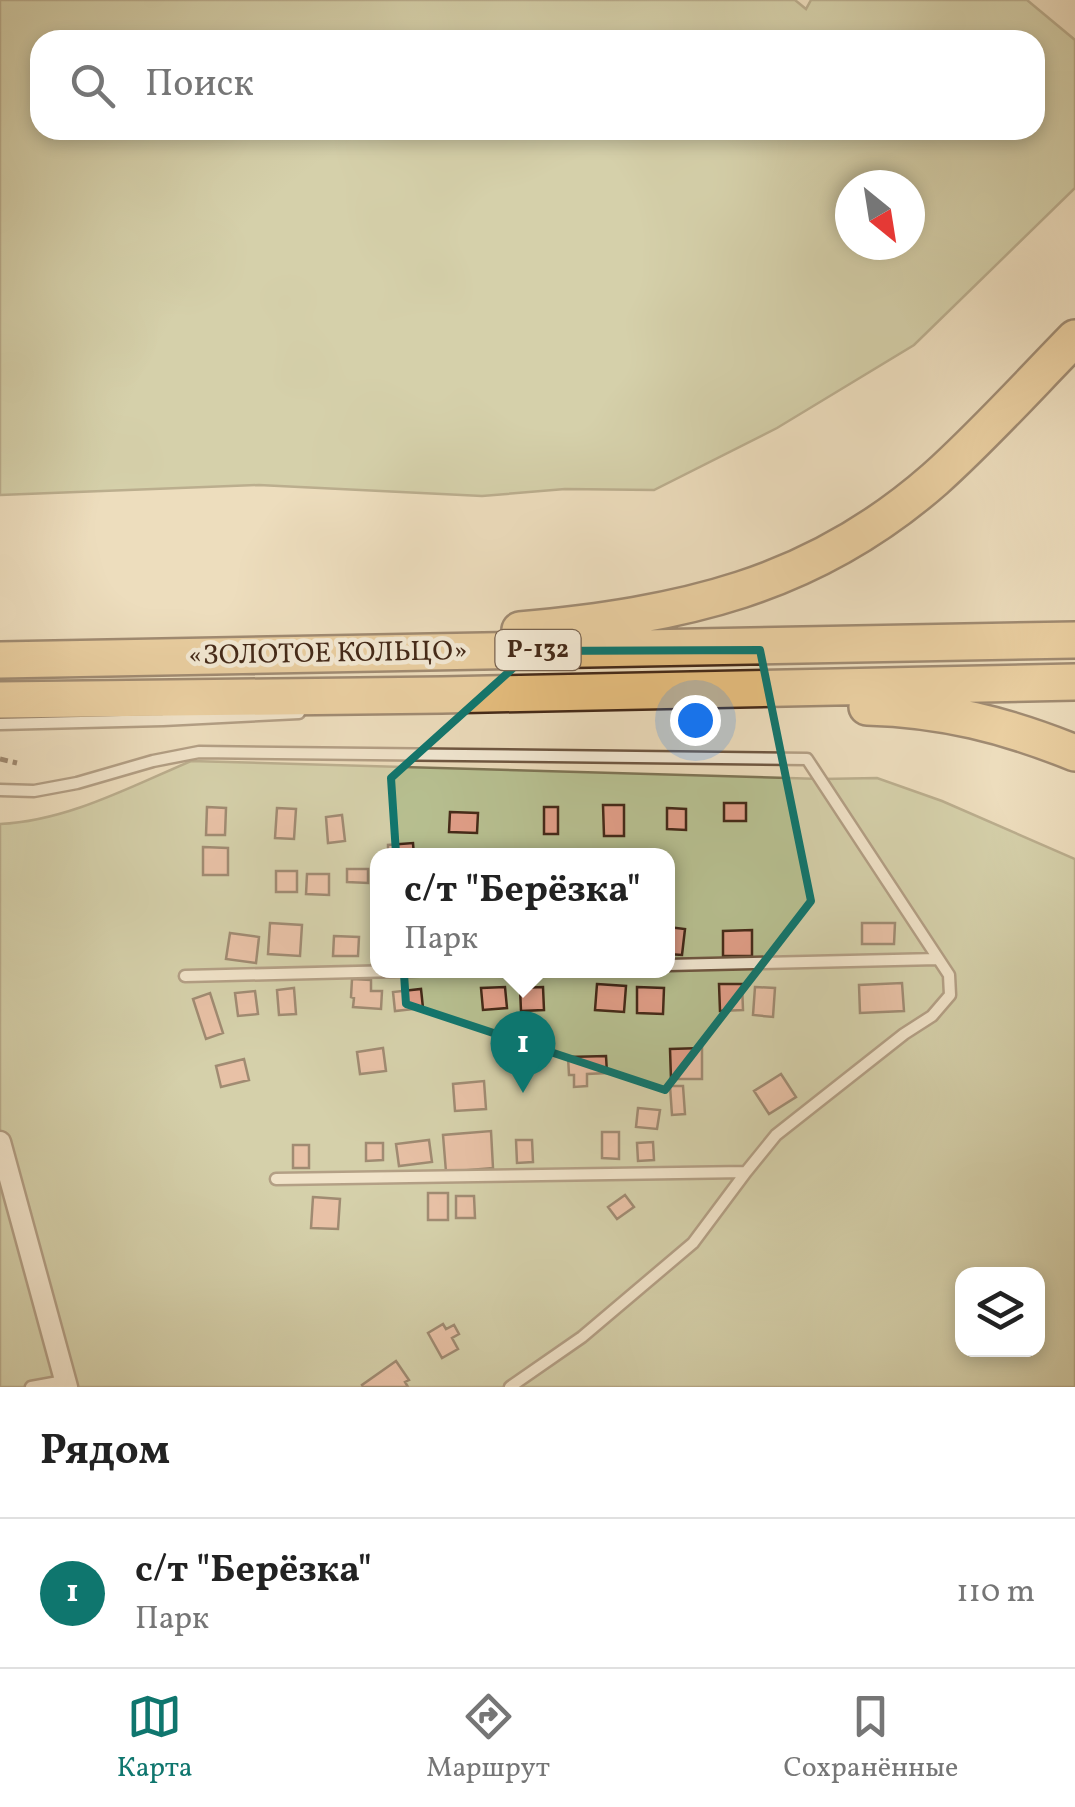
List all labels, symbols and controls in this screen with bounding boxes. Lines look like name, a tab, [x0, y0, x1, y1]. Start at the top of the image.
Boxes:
search box	[30, 30, 1045, 140]
icon: search	[65, 58, 120, 113]
text: Поиск	[145, 59, 254, 112]
north arrow	[835, 170, 925, 260]
road number: Р-132	[496, 630, 580, 670]
street label: «ЗОЛОТОЕ КОЛЬЦО»	[188, 632, 468, 676]
your location	[670, 695, 721, 746]
popup	[370, 848, 675, 978]
text: c/т "Берёзка"	[404, 865, 641, 918]
text: Парк	[404, 918, 478, 962]
pin: 1	[490, 1010, 556, 1093]
map controls	[955, 1267, 1045, 1357]
button: layers	[955, 1267, 1045, 1357]
text: Рядом	[40, 1423, 170, 1482]
text: c/т "Берёзка"	[135, 1545, 372, 1598]
text: 1	[66, 1571, 79, 1615]
text: 110 m	[956, 1571, 1035, 1615]
text: Парк	[135, 1598, 209, 1642]
tab: Карта	[117, 1689, 193, 1788]
tab: Маршрут	[426, 1689, 550, 1788]
tab: Сохранённые	[784, 1689, 958, 1788]

